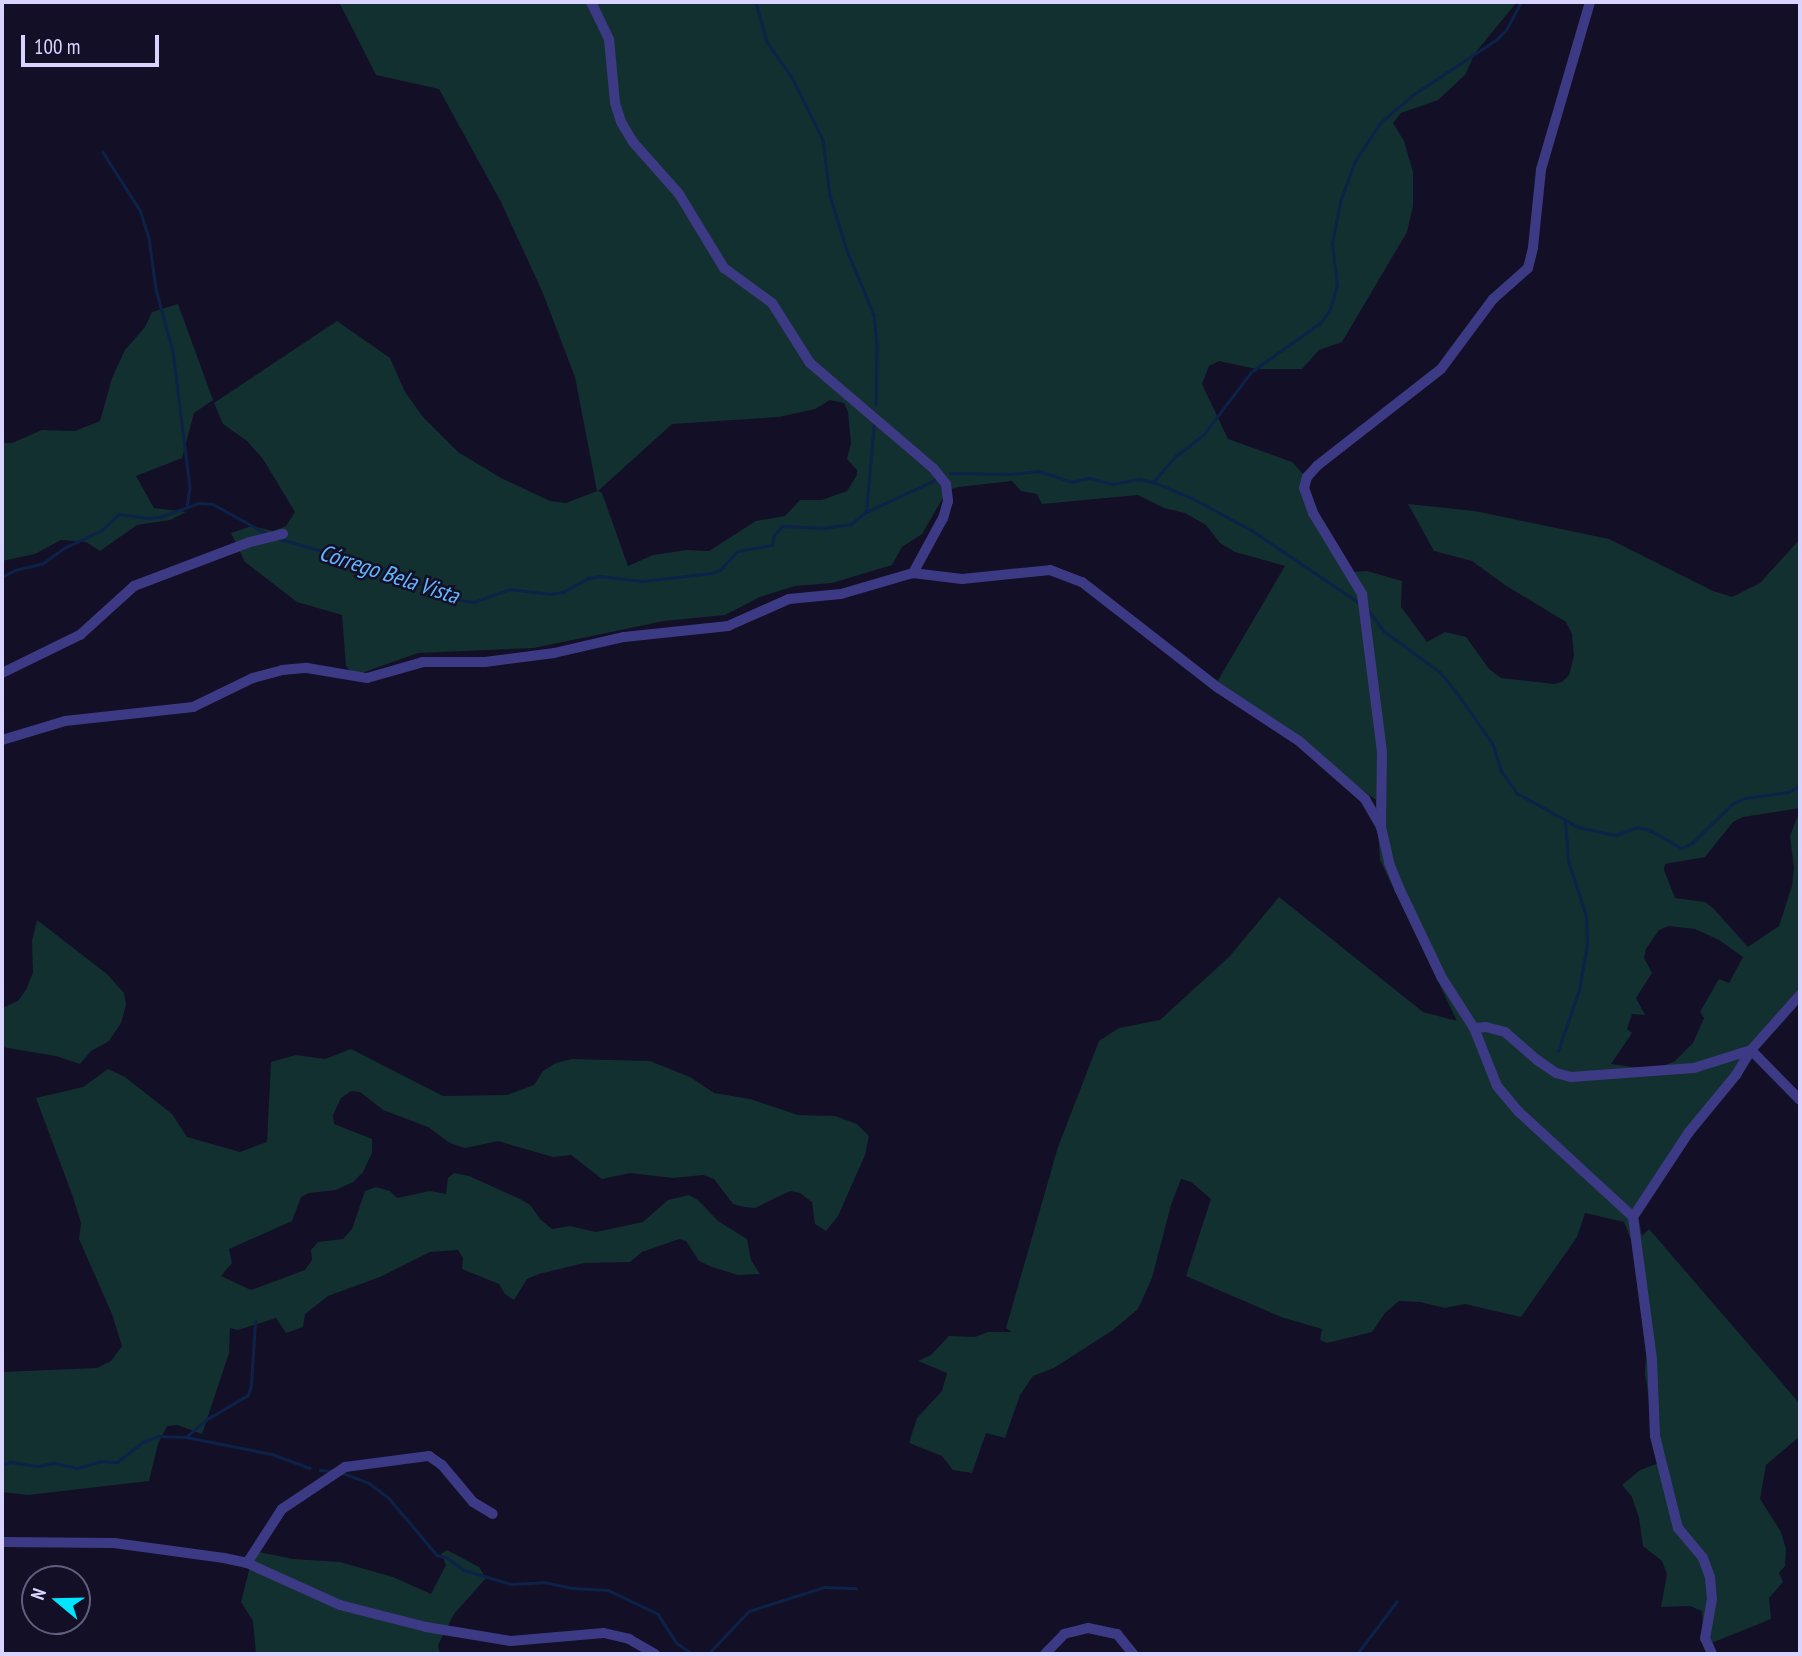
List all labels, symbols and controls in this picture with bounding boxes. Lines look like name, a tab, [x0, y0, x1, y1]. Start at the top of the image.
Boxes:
scale bar	[24, 21, 163, 65]
text: 100 m	[34, 33, 80, 60]
water label: Córrego Bela Vista	[316, 538, 462, 610]
north arrow	[21, 1565, 91, 1635]
text: N	[25, 1585, 51, 1603]

